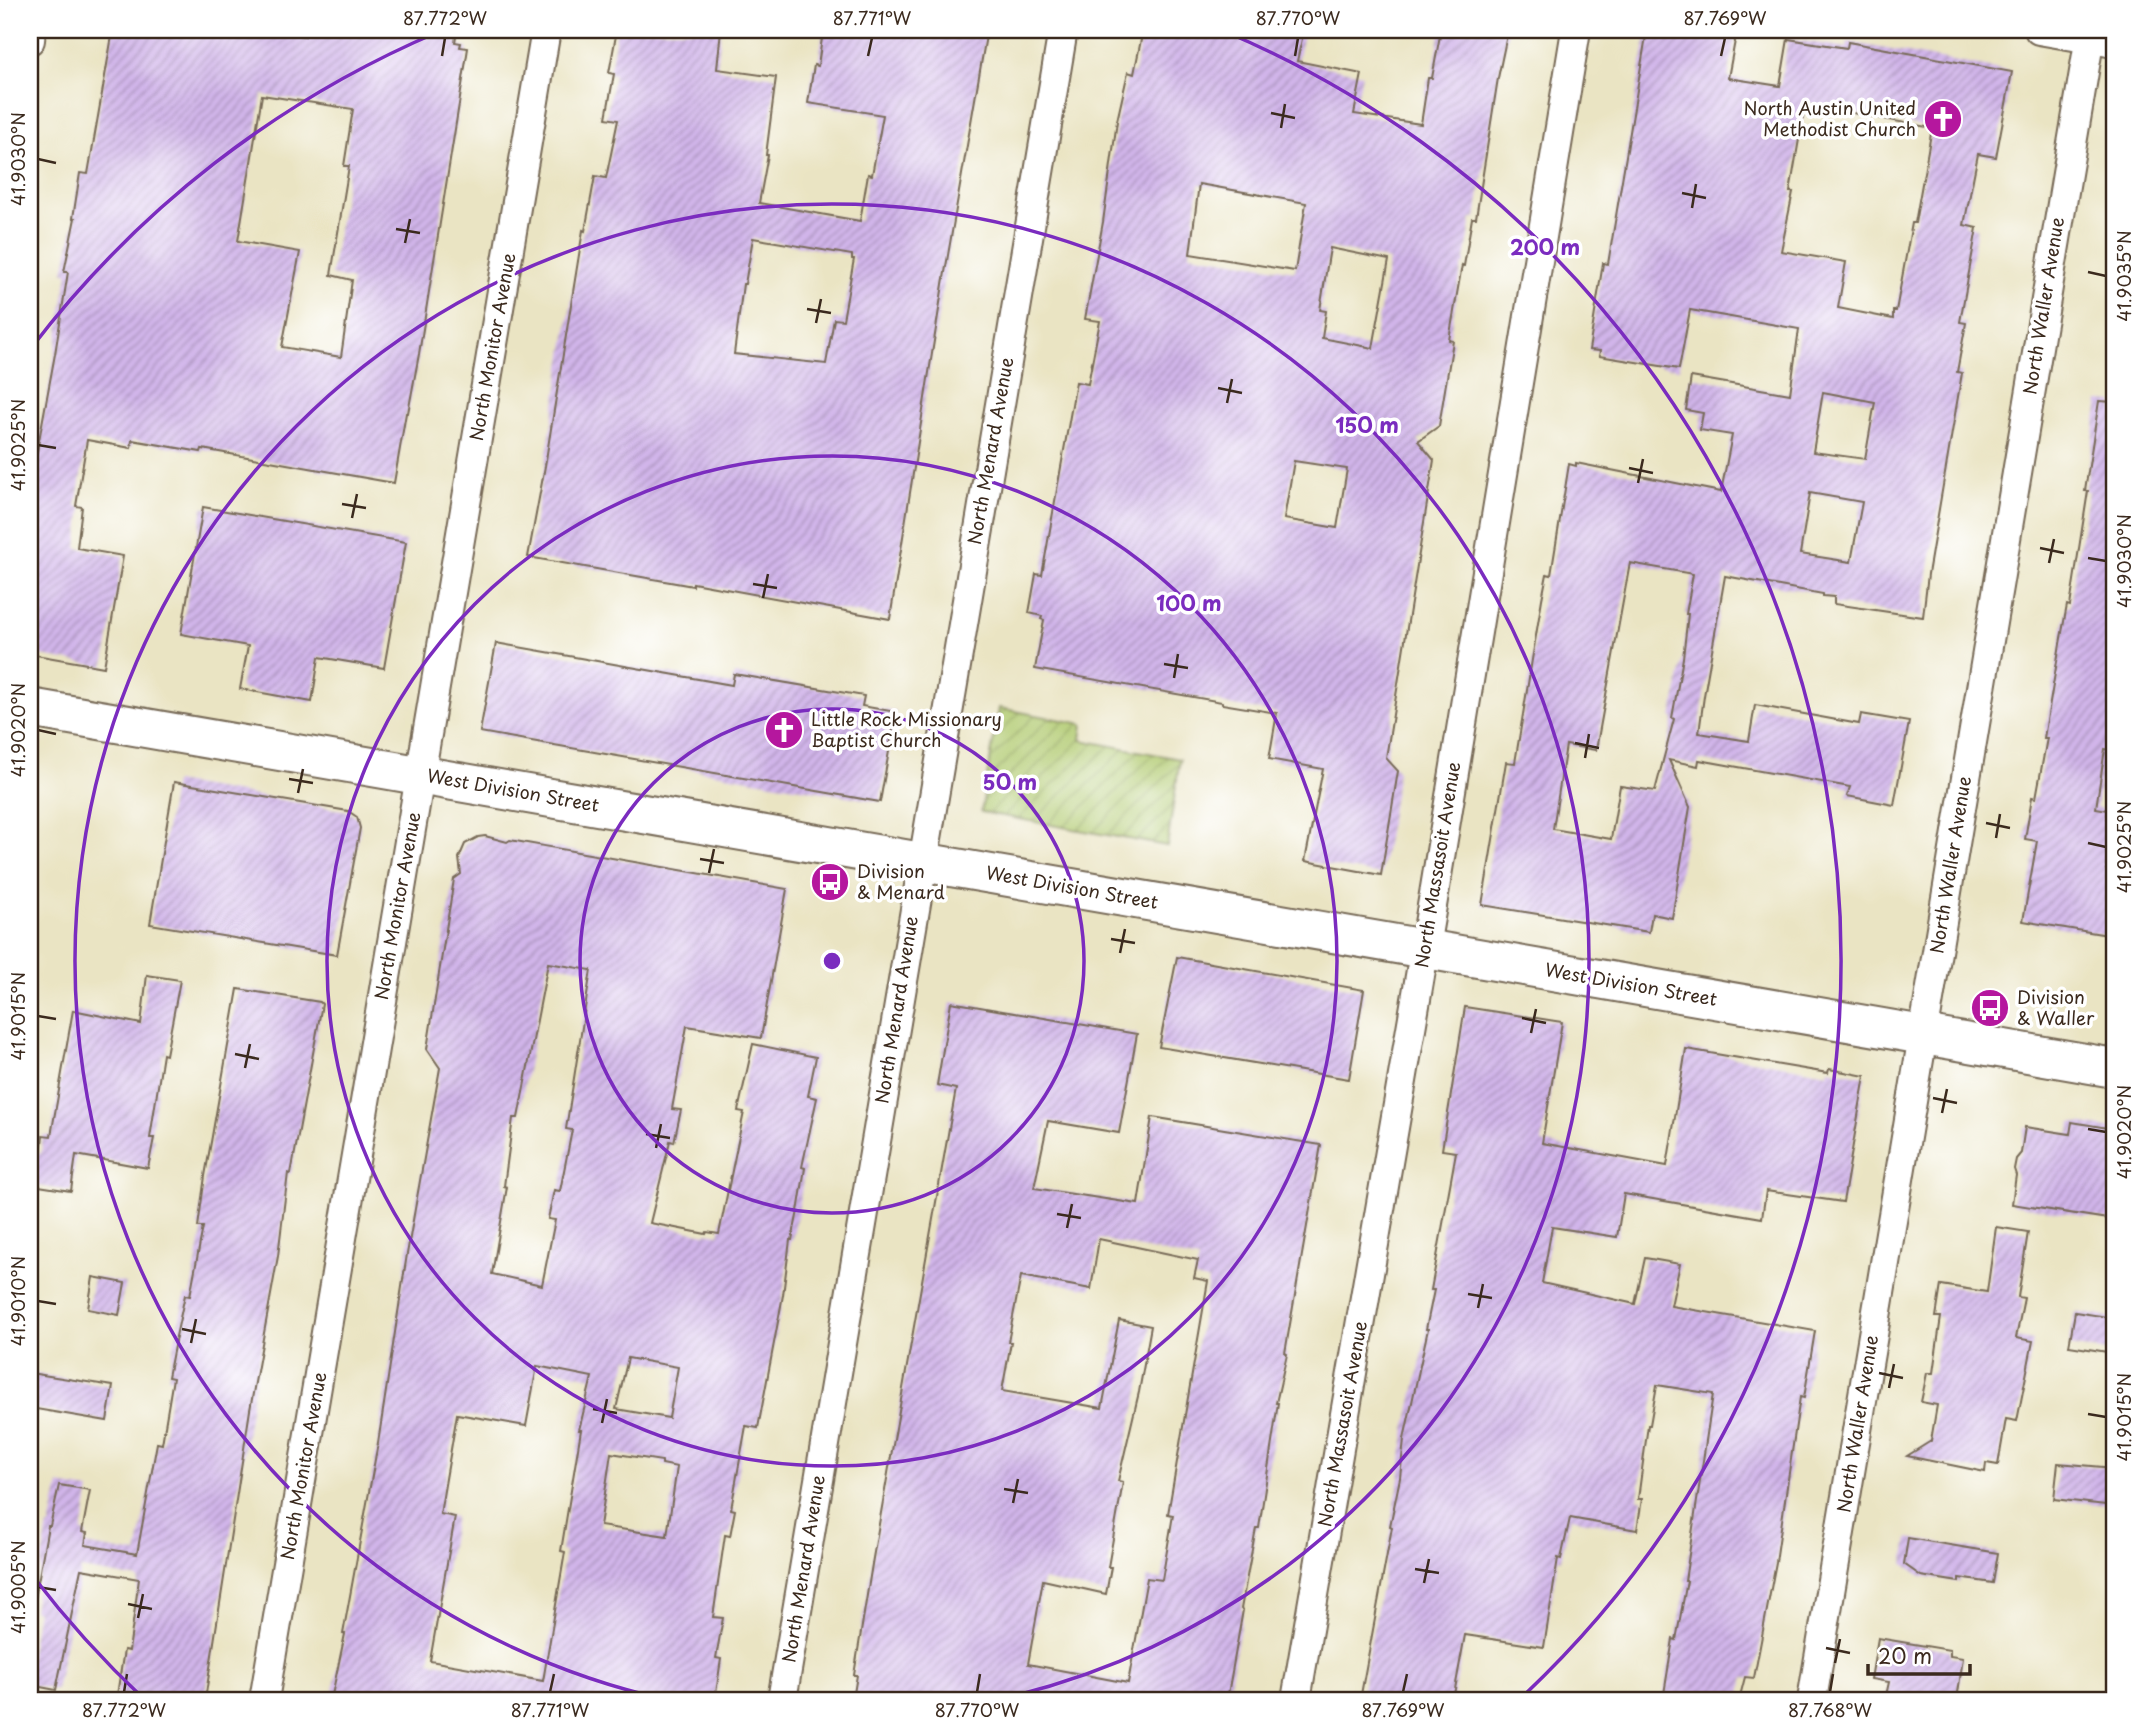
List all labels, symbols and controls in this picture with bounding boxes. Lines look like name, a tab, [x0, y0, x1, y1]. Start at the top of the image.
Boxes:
text: 87.772°W	[403, 4, 487, 31]
text: 87.771°W	[833, 4, 912, 31]
text: 87.770°W	[1256, 4, 1341, 31]
text: 87.769°W	[1683, 4, 1767, 31]
place label: North Austin United Methodist Church	[1744, 94, 1916, 142]
church icon: North Austin United Methodist Church	[1922, 98, 1964, 140]
text: 41.9030°N	[4, 112, 31, 206]
street label: North Waller Avenue	[2015, 215, 2070, 396]
text: 200 m	[1510, 230, 1580, 262]
text: 41.9035°N	[2110, 230, 2137, 322]
street label: North Monitor Avenue	[462, 251, 521, 443]
street label: North Menard Avenue	[960, 355, 1019, 546]
text: 41.9025°N	[4, 399, 31, 491]
text: 150 m	[1335, 408, 1399, 440]
text: 41.9030°N	[2110, 514, 2137, 608]
text: 100 m	[1156, 586, 1222, 618]
text: 41.9020°N	[4, 683, 31, 777]
place label: Little Rock Missionary Baptist Church	[811, 705, 1002, 753]
church icon: Little Rock Missionary Baptist Church	[763, 709, 805, 751]
street label: North Massasoit Avenue	[1407, 760, 1466, 970]
street label: West Division Street	[425, 761, 601, 818]
text: 50 m	[983, 765, 1037, 797]
street label: North Waller Avenue	[1922, 774, 1977, 955]
text: 41.9025°N	[2110, 801, 2137, 893]
street label: North Monitor Avenue	[367, 810, 426, 1002]
place label: Division & Menard	[857, 857, 945, 905]
street label: West Division Street	[984, 858, 1160, 915]
bus stop icon: Division & Menard	[809, 861, 851, 903]
street label: North Menard Avenue	[867, 914, 924, 1106]
centre of rings	[820, 949, 844, 973]
street label: West Division Street	[1543, 955, 1719, 1012]
text: 41.9015°N	[4, 972, 31, 1060]
place label: Division & Waller	[2017, 983, 2095, 1031]
bus stop icon: Division & Waller	[1969, 987, 2011, 1029]
text: 41.9020°N	[2110, 1085, 2137, 1179]
text: 41.9010°N	[4, 1256, 31, 1346]
street label: North Massasoit Avenue	[1310, 1319, 1373, 1529]
street label: North Waller Avenue	[1829, 1333, 1884, 1514]
street label: North Monitor Avenue	[273, 1370, 332, 1562]
text: 41.9015°N	[2110, 1373, 2137, 1461]
street label: North Menard Avenue	[774, 1473, 831, 1665]
text: 41.9005°N	[4, 1540, 31, 1634]
scale bar	[1868, 1632, 1969, 1676]
text: 20 m	[1878, 1639, 1932, 1671]
text: 87.772°W	[82, 1696, 166, 1723]
text: 87.771°W	[511, 1696, 590, 1723]
text: 87.770°W	[935, 1696, 1020, 1723]
text: 87.769°W	[1361, 1696, 1445, 1723]
text: 87.768°W	[1788, 1696, 1872, 1723]

